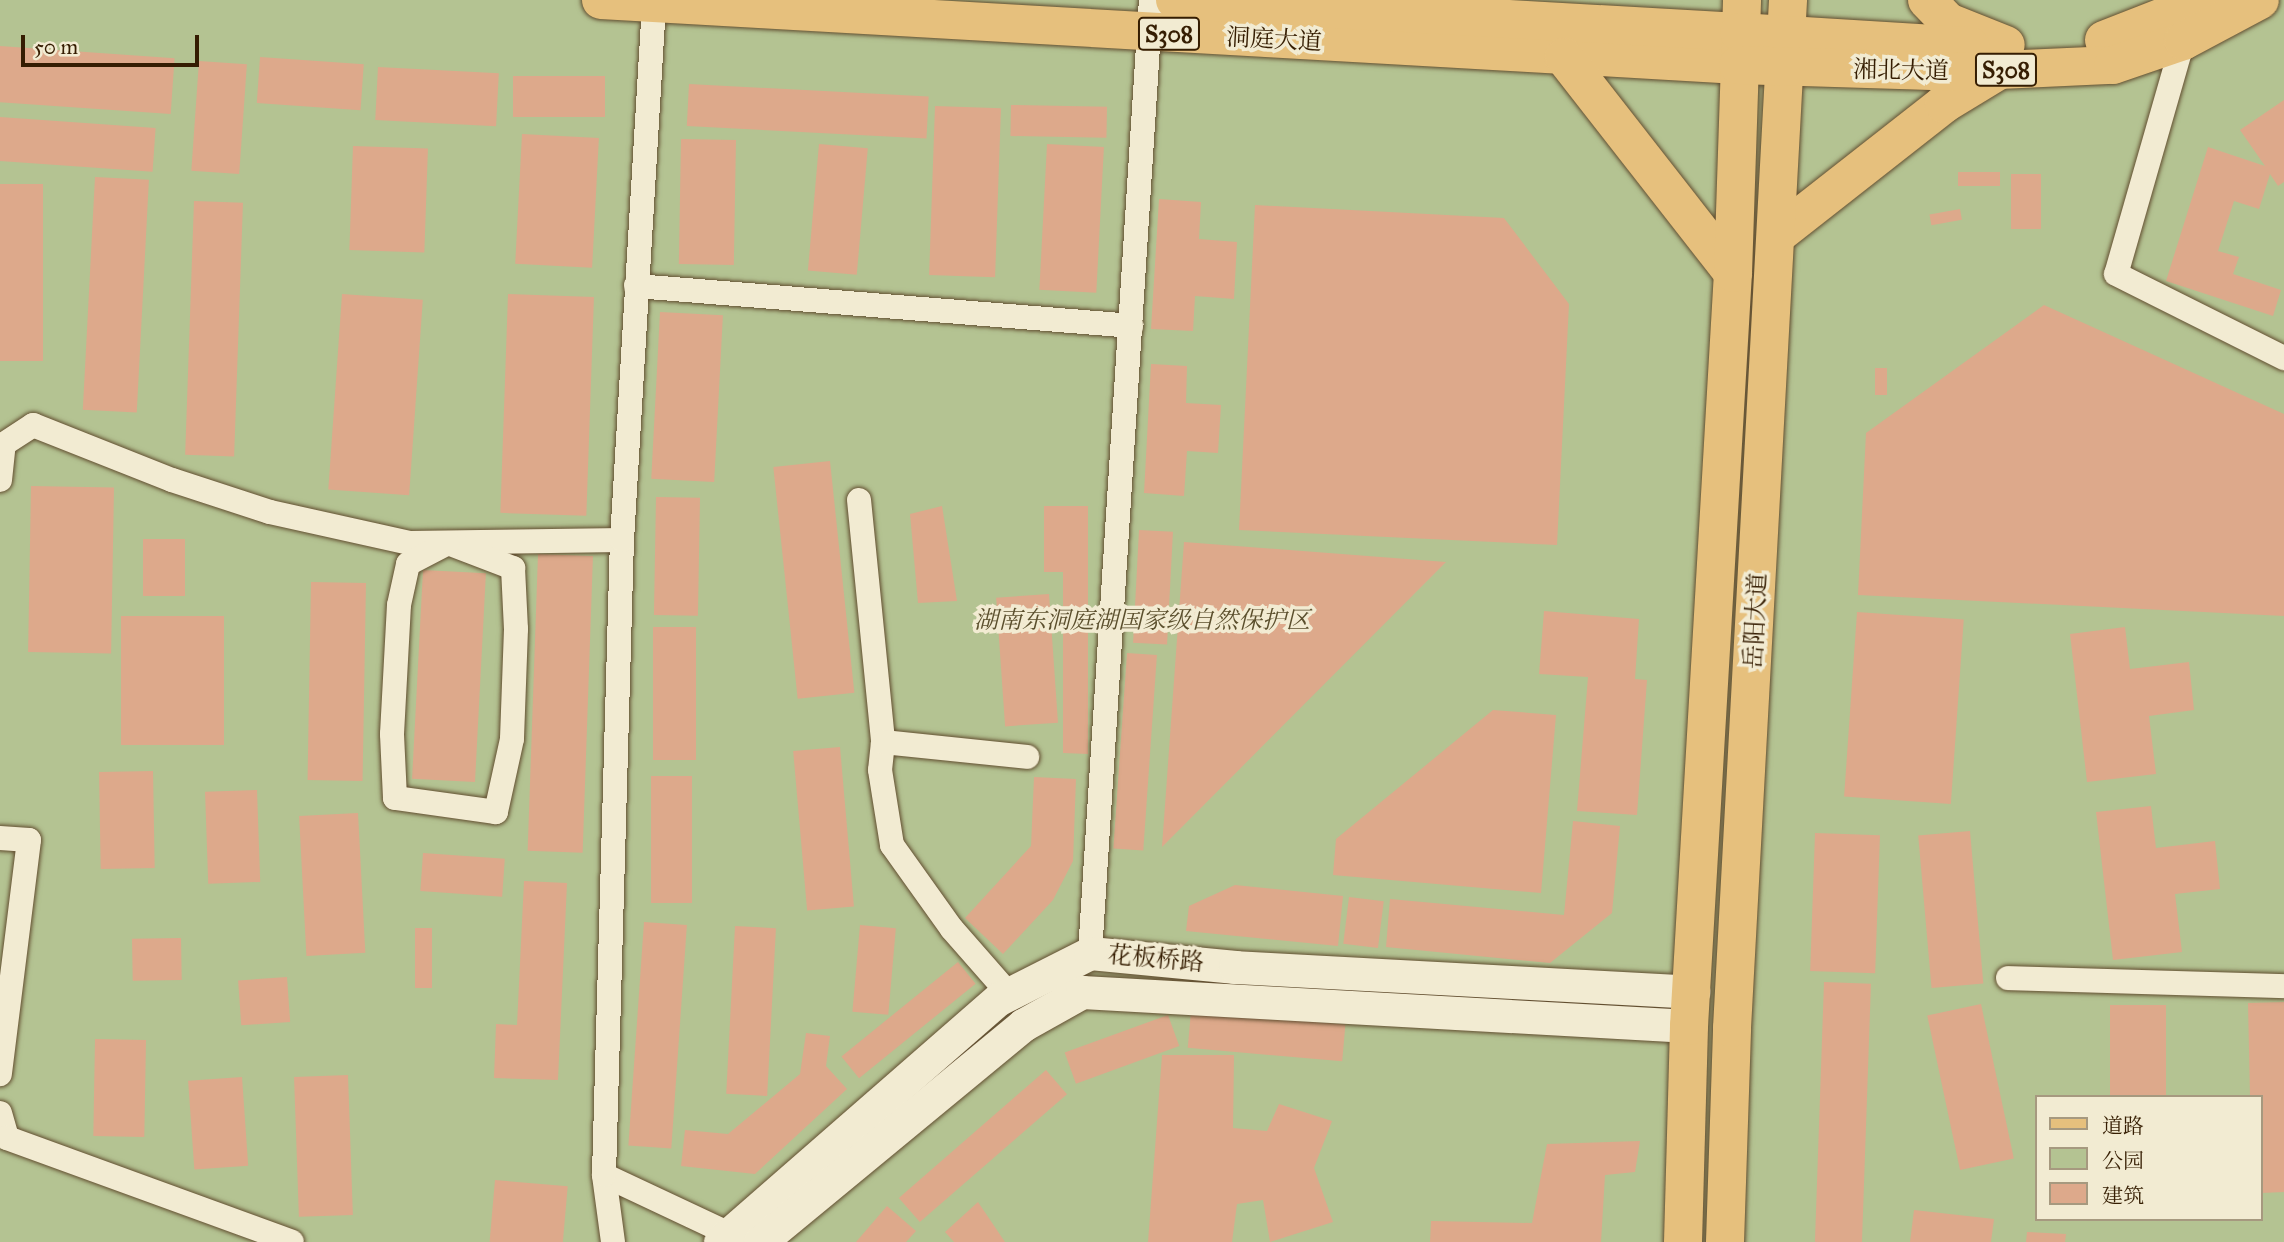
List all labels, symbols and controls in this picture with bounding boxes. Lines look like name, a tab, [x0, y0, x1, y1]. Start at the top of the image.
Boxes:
road number: S308	[1138, 14, 1200, 54]
scale bar	[24, 21, 203, 65]
street label: 洞庭大道	[1225, 23, 1323, 57]
text: 50 m	[34, 34, 78, 60]
road number: S308	[1974, 50, 2038, 90]
street label: 湘北大道	[1853, 56, 1949, 86]
street label: 岳阳大道	[1739, 572, 1773, 670]
park label: 湖南东洞庭湖国家级自然保护区	[974, 607, 1310, 635]
street label: 花板桥路	[1107, 940, 1205, 978]
legend	[2036, 1095, 2263, 1221]
text: 道路	[2102, 1113, 2144, 1139]
text: 公园	[2102, 1148, 2144, 1174]
text: 建筑	[2102, 1183, 2144, 1209]

